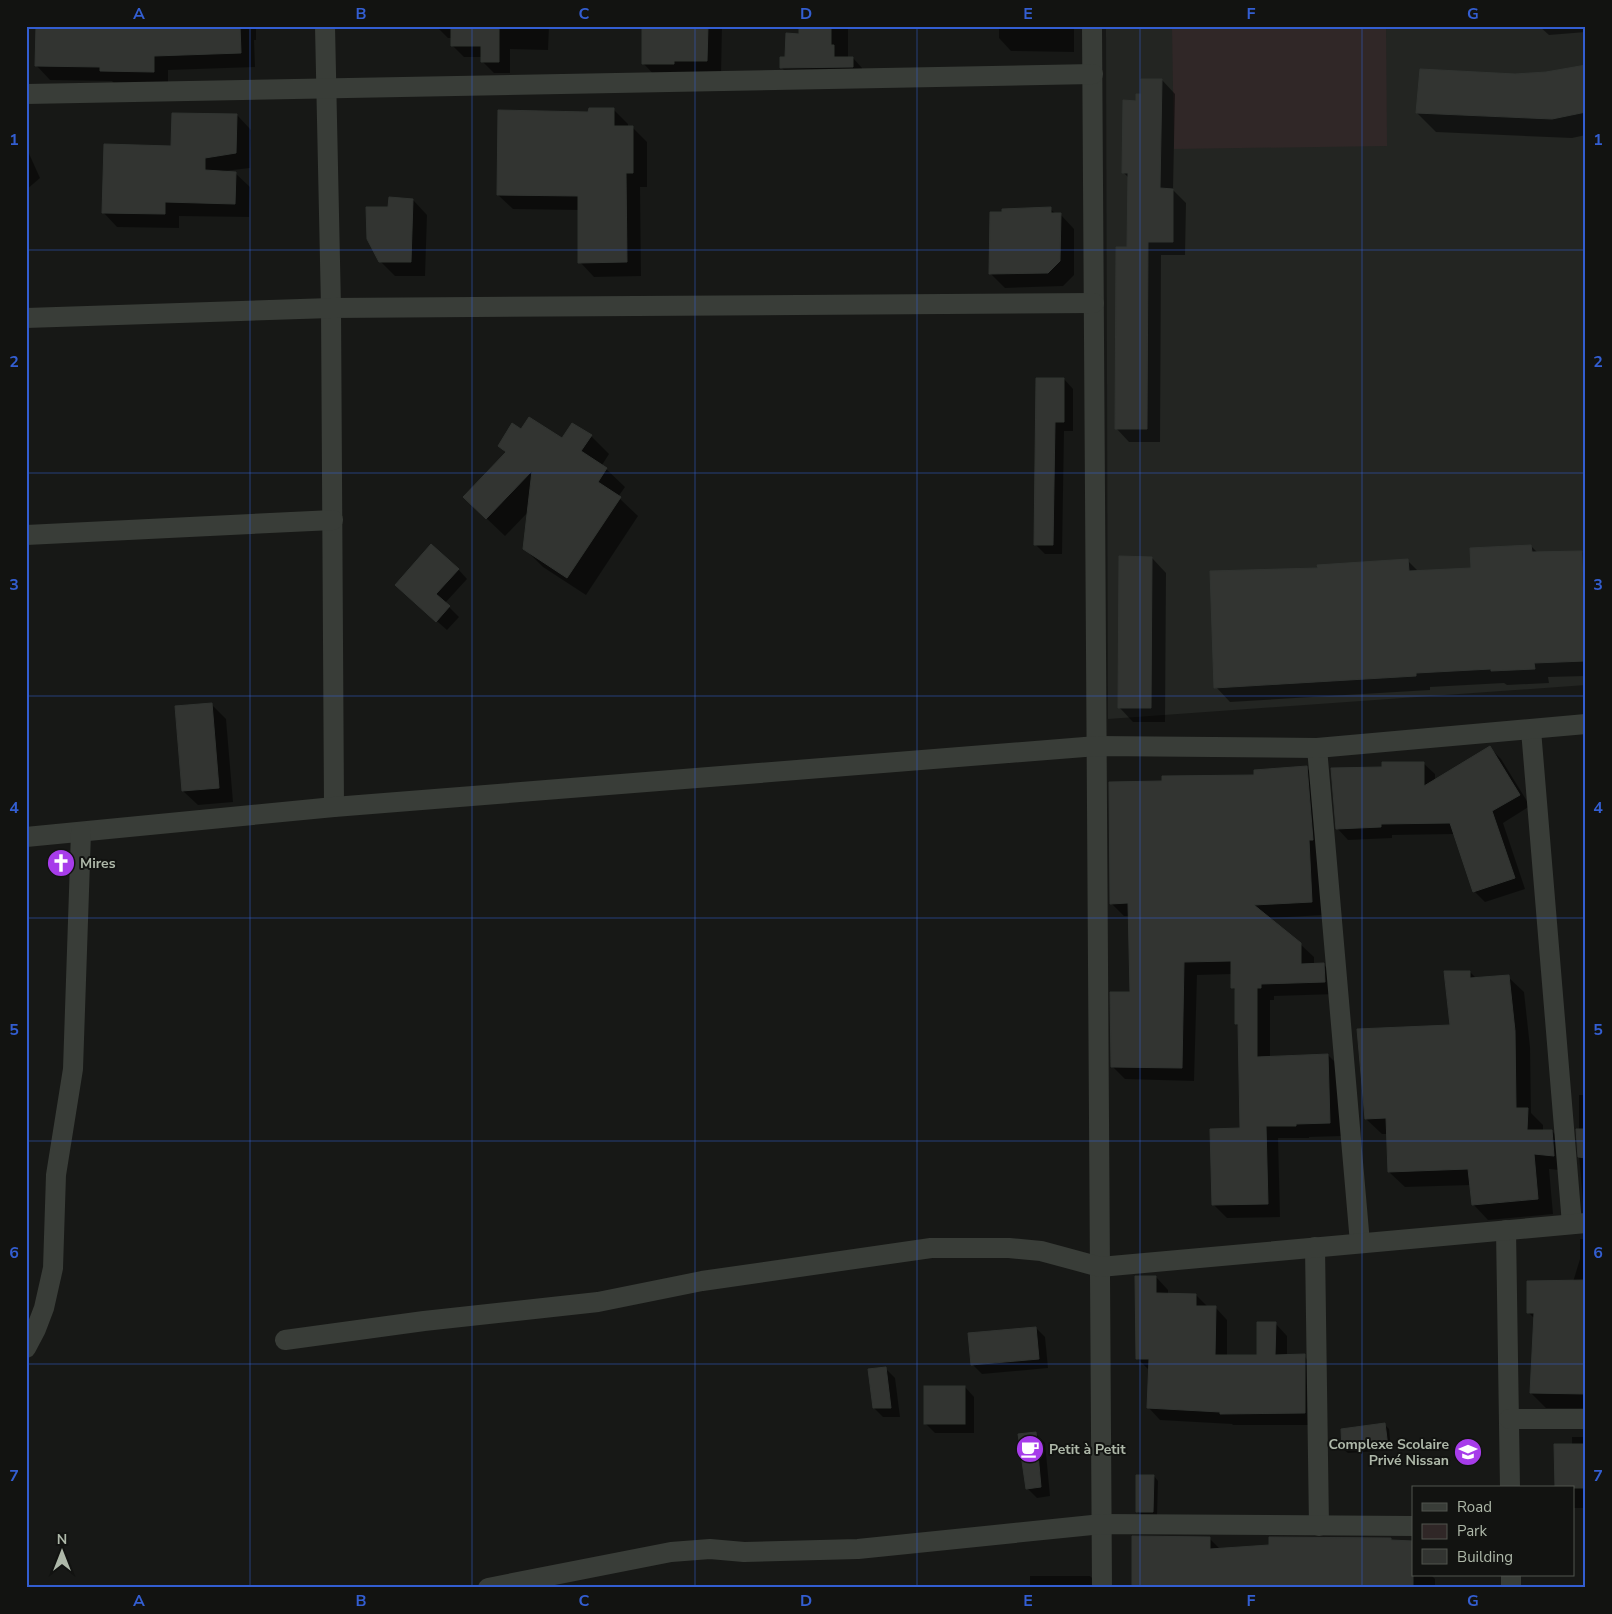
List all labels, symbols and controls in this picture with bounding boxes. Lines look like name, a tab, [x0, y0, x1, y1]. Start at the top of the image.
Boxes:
text: A	[133, 3, 145, 25]
text: B	[355, 3, 367, 25]
text: C	[579, 3, 590, 25]
text: D	[800, 3, 812, 25]
text: E	[1023, 3, 1033, 25]
text: F	[1247, 3, 1256, 25]
text: G	[1467, 3, 1479, 25]
text: 1	[9, 129, 19, 151]
text: 1	[1593, 129, 1603, 151]
text: 2	[9, 351, 19, 373]
text: 2	[1593, 351, 1603, 373]
text: 3	[9, 574, 19, 596]
text: 3	[1593, 574, 1603, 596]
text: 4	[9, 797, 19, 819]
text: 4	[1593, 797, 1603, 819]
church icon: Mires	[46, 848, 76, 878]
place label: Mires	[80, 854, 116, 873]
text: 5	[9, 1019, 19, 1041]
text: 5	[1593, 1019, 1603, 1041]
text: 6	[9, 1242, 19, 1264]
text: 6	[1593, 1242, 1603, 1264]
cafe icon: Petit à Petit	[1015, 1434, 1045, 1464]
place label: Complexe Scolaire Privé Nissan	[1328, 1435, 1449, 1470]
school or university icon: Complexe Scolaire Privé Nissan	[1453, 1437, 1483, 1467]
place label: Petit à Petit	[1049, 1440, 1126, 1459]
text: 7	[9, 1465, 19, 1487]
text: 7	[1593, 1465, 1603, 1487]
legend	[1412, 1486, 1574, 1576]
text: Road	[1457, 1497, 1492, 1517]
text: Park	[1457, 1521, 1487, 1541]
north arrow	[38, 1526, 88, 1576]
text: N	[57, 1530, 67, 1549]
text: Building	[1457, 1547, 1513, 1567]
text: A	[133, 1590, 145, 1612]
text: B	[355, 1590, 367, 1612]
text: C	[579, 1590, 590, 1612]
text: D	[800, 1590, 812, 1612]
text: E	[1023, 1590, 1033, 1612]
text: F	[1247, 1590, 1256, 1612]
text: G	[1467, 1590, 1479, 1612]

